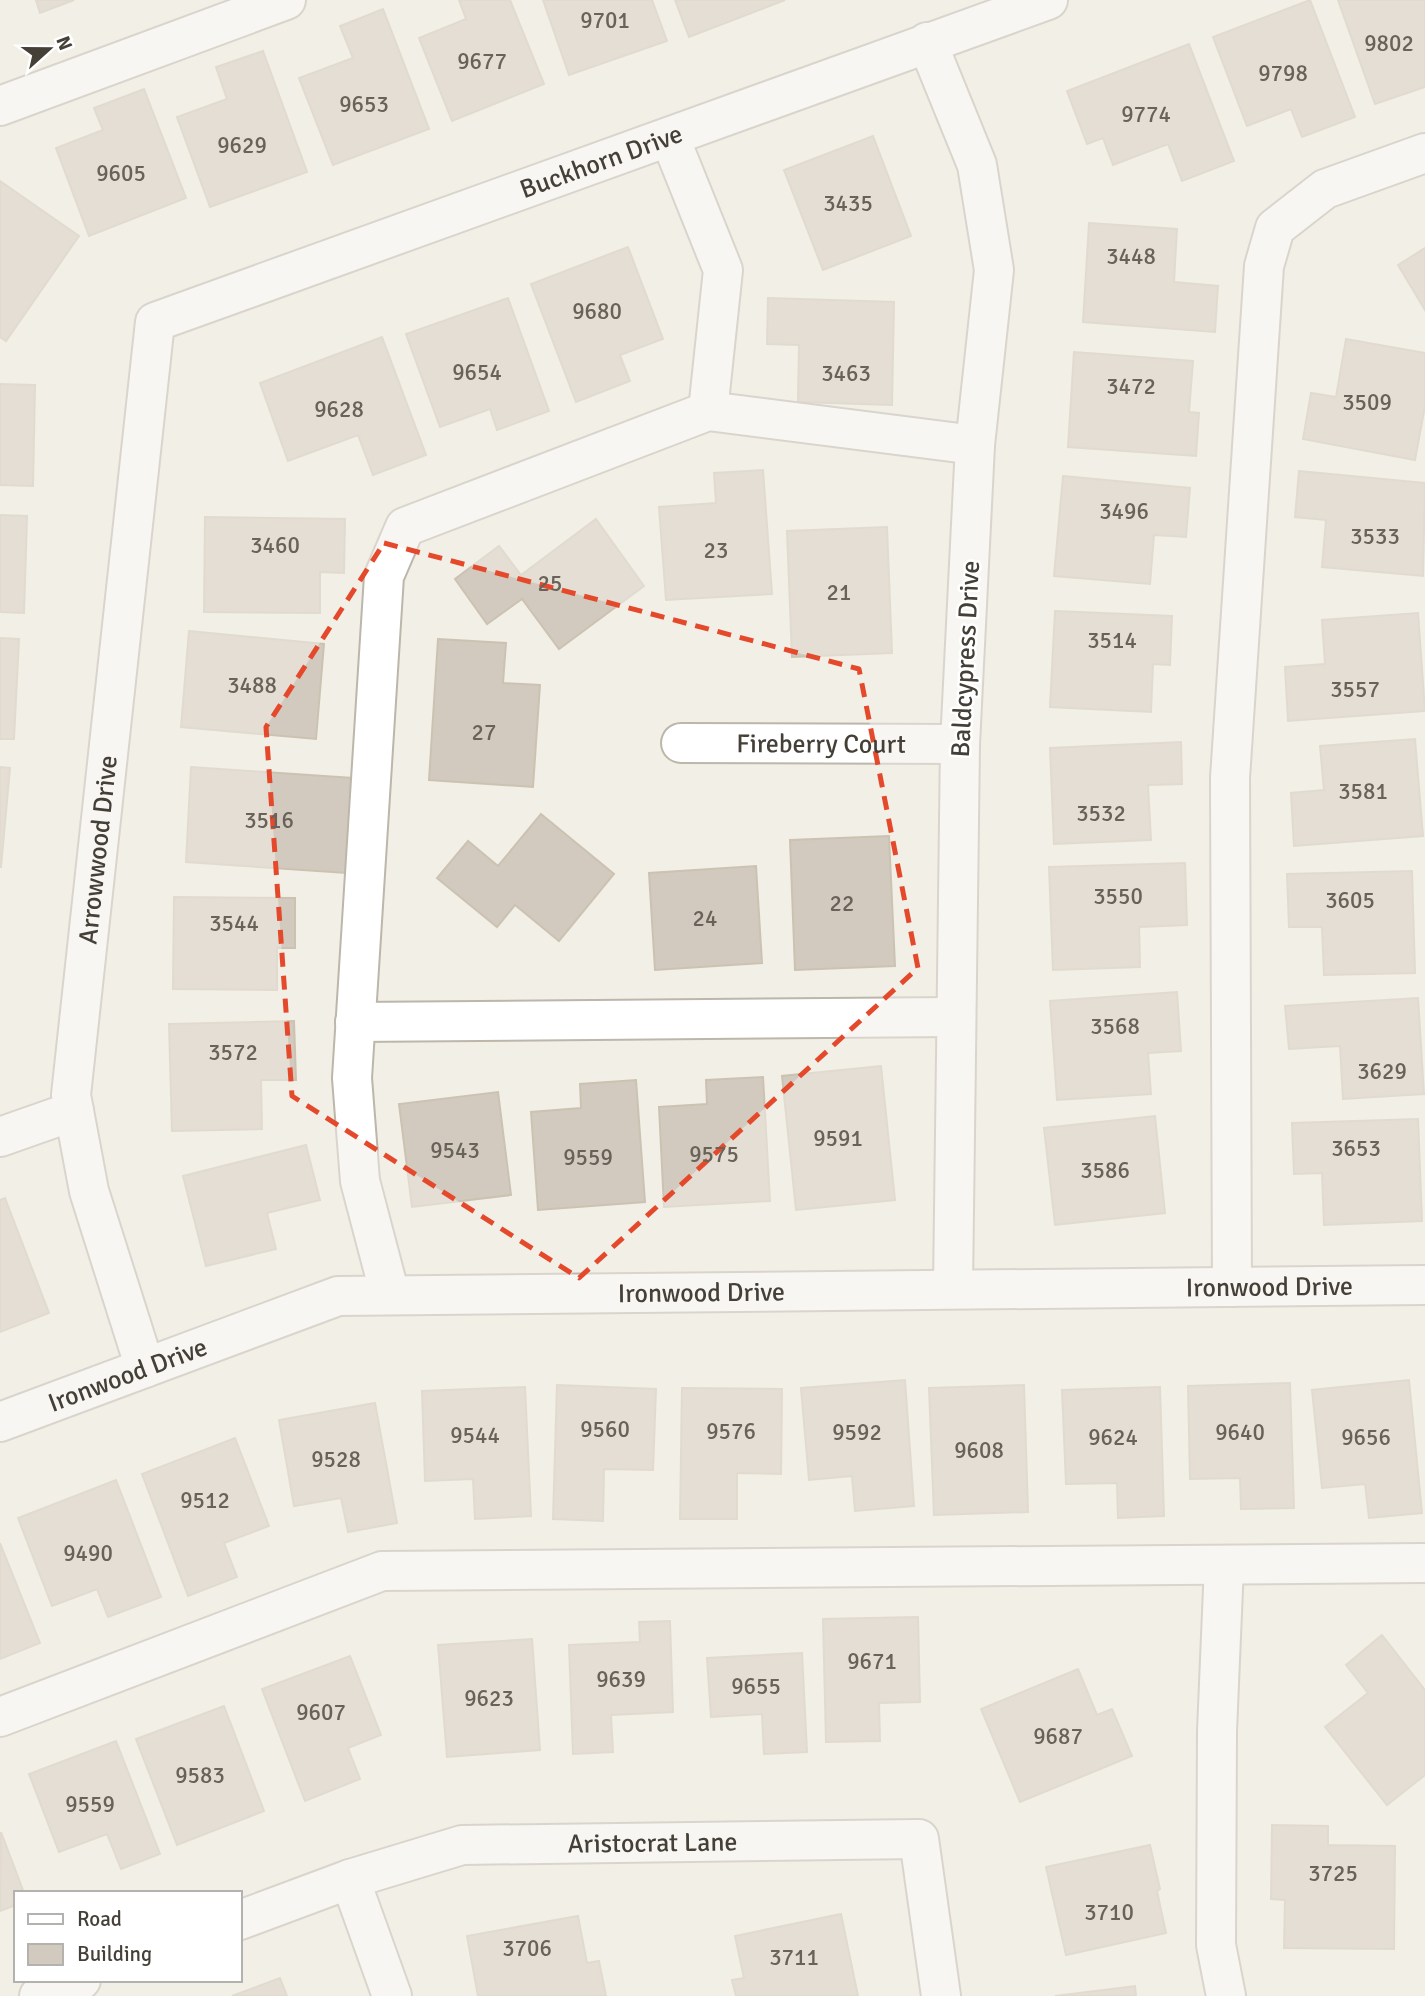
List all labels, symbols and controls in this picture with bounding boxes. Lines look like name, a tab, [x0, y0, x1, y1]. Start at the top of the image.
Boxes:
house number: 9701	[580, 6, 630, 35]
north arrow	[14, 14, 84, 84]
house number: 9802	[1364, 29, 1414, 58]
text: N	[50, 33, 78, 54]
house number: 9677	[457, 47, 507, 76]
house number: 9798	[1258, 59, 1308, 88]
house number: 9653	[339, 90, 389, 119]
house number: 9774	[1121, 100, 1171, 129]
street label: Buckhorn Drive	[516, 118, 687, 206]
house number: 9629	[217, 131, 267, 160]
house number: 9605	[96, 159, 146, 188]
house number: 3435	[823, 189, 873, 218]
house number: 3448	[1106, 242, 1156, 271]
house number: 9680	[572, 297, 622, 326]
house number: 9654	[452, 358, 502, 387]
house number: 3463	[821, 359, 871, 388]
house number: 3472	[1106, 372, 1156, 401]
house number: 3509	[1342, 388, 1392, 417]
house number: 9628	[314, 395, 364, 424]
house number: 3496	[1099, 497, 1149, 526]
house number: 3533	[1350, 522, 1400, 551]
house number: 3460	[250, 531, 300, 560]
house number: 23	[704, 536, 728, 565]
street label: Baldcypress Drive	[945, 560, 987, 758]
house number: 25	[538, 569, 562, 598]
house number: 21	[827, 578, 851, 607]
house number: 3514	[1087, 626, 1137, 655]
house number: 3488	[227, 671, 277, 700]
house number: 3557	[1330, 675, 1380, 704]
house number: 27	[472, 718, 496, 747]
street label: Fireberry Court	[736, 728, 906, 761]
street label: Arrowwood Drive	[72, 754, 125, 946]
house number: 3581	[1338, 777, 1388, 806]
house number: 3532	[1076, 799, 1126, 828]
house number: 3516	[244, 806, 294, 835]
house number: 3550	[1093, 882, 1143, 911]
house number: 3605	[1325, 886, 1375, 915]
house number: 22	[830, 889, 854, 918]
house number: 24	[693, 904, 717, 933]
house number: 3544	[209, 909, 259, 938]
house number: 3568	[1090, 1012, 1140, 1041]
house number: 3572	[208, 1038, 258, 1067]
house number: 3629	[1357, 1057, 1407, 1086]
house number: 9591	[813, 1124, 863, 1153]
house number: 3653	[1331, 1134, 1381, 1163]
house number: 9543	[430, 1136, 480, 1165]
house number: 9575	[689, 1140, 739, 1169]
house number: 9559	[563, 1143, 613, 1172]
house number: 3586	[1080, 1156, 1130, 1185]
street label: Ironwood Drive	[1185, 1271, 1353, 1304]
street label: Ironwood Drive	[617, 1276, 785, 1310]
street label: Ironwood Drive	[44, 1331, 212, 1420]
house number: 9560	[580, 1415, 630, 1444]
house number: 9576	[706, 1417, 756, 1446]
house number: 9592	[832, 1418, 882, 1447]
house number: 9640	[1215, 1418, 1265, 1447]
house number: 9544	[450, 1421, 500, 1450]
house number: 9624	[1088, 1423, 1138, 1452]
house number: 9656	[1341, 1423, 1391, 1452]
house number: 9608	[954, 1436, 1004, 1465]
house number: 9528	[311, 1445, 361, 1474]
house number: 9512	[180, 1486, 230, 1515]
house number: 9490	[63, 1539, 113, 1568]
house number: 9671	[847, 1647, 897, 1676]
house number: 9639	[596, 1665, 646, 1694]
house number: 9655	[731, 1672, 781, 1701]
house number: 9623	[464, 1684, 514, 1713]
house number: 9607	[296, 1698, 346, 1727]
house number: 9687	[1033, 1722, 1083, 1751]
house number: 9583	[175, 1761, 225, 1790]
house number: 9559	[65, 1790, 115, 1819]
street label: Aristocrat Lane	[567, 1826, 738, 1861]
house number: 3725	[1308, 1859, 1358, 1888]
legend	[14, 1891, 242, 1982]
house number: 3710	[1084, 1898, 1134, 1927]
text: Road	[77, 1906, 122, 1932]
house number: 3706	[502, 1934, 552, 1963]
text: Building	[77, 1941, 152, 1967]
house number: 3711	[769, 1943, 819, 1972]

